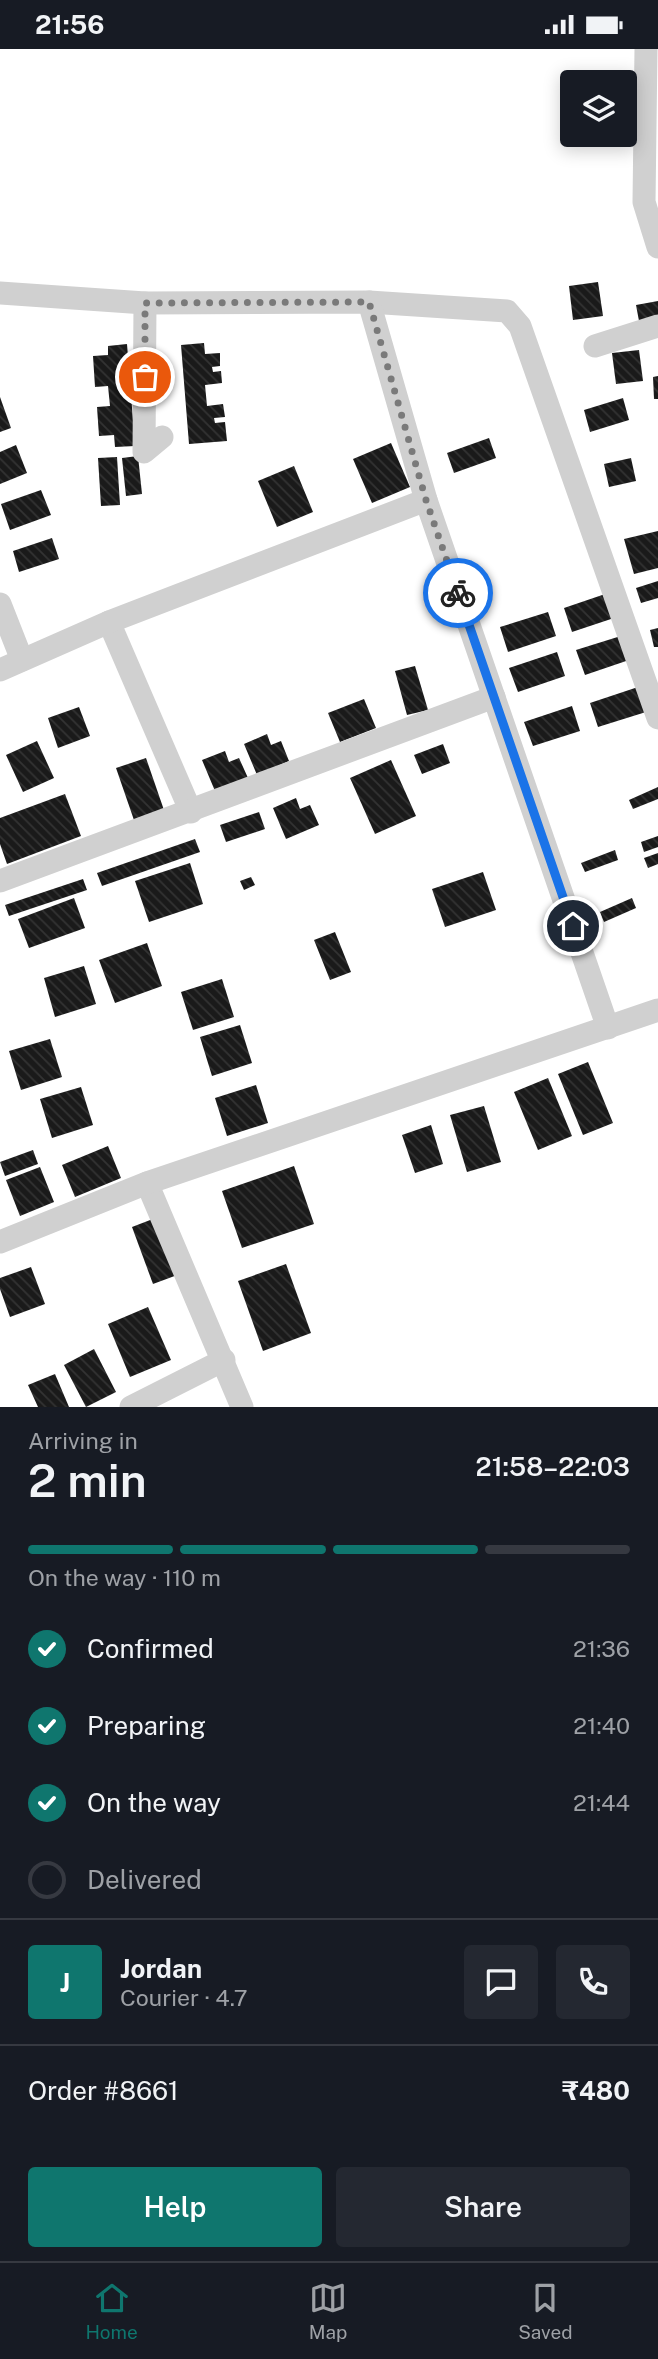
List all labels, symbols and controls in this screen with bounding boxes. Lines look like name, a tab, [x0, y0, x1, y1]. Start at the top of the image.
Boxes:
text: 21:56	[35, 9, 104, 40]
map controls	[560, 70, 637, 147]
button: layers	[560, 70, 637, 147]
pin	[115, 347, 175, 407]
icon: bag	[126, 358, 164, 396]
courier	[423, 558, 493, 628]
icon: bike	[439, 574, 477, 612]
pin	[543, 896, 603, 956]
icon: home	[554, 907, 592, 945]
text: Arriving in	[28, 1427, 138, 1454]
text: 21:58–22:03	[476, 1451, 630, 1482]
text: 2 min	[28, 1453, 147, 1507]
text: On the way · 110 m	[28, 1564, 221, 1591]
icon: check	[28, 1630, 66, 1668]
text: Confirmed	[87, 1633, 214, 1664]
text: 21:36	[573, 1635, 630, 1662]
icon: check	[28, 1707, 66, 1745]
text: Preparing	[87, 1710, 206, 1741]
text: 21:40	[573, 1712, 630, 1739]
icon: check	[28, 1784, 66, 1822]
text: On the way	[87, 1787, 221, 1818]
text: 21:44	[573, 1789, 630, 1816]
text: Delivered	[87, 1864, 202, 1895]
button: chat	[464, 1945, 538, 2019]
button: phone	[556, 1945, 630, 2019]
text: Jordan	[120, 1953, 202, 1984]
text: J	[60, 1967, 70, 1998]
text: Courier · 4.7	[120, 1984, 248, 2011]
text: Order #8661	[28, 2075, 179, 2106]
text: ₹480	[562, 2075, 630, 2106]
button: Help	[28, 2167, 322, 2247]
button: Share	[336, 2167, 630, 2247]
tab: Home	[85, 2279, 138, 2343]
tab: Map	[309, 2279, 347, 2343]
tab: Saved	[518, 2279, 573, 2343]

